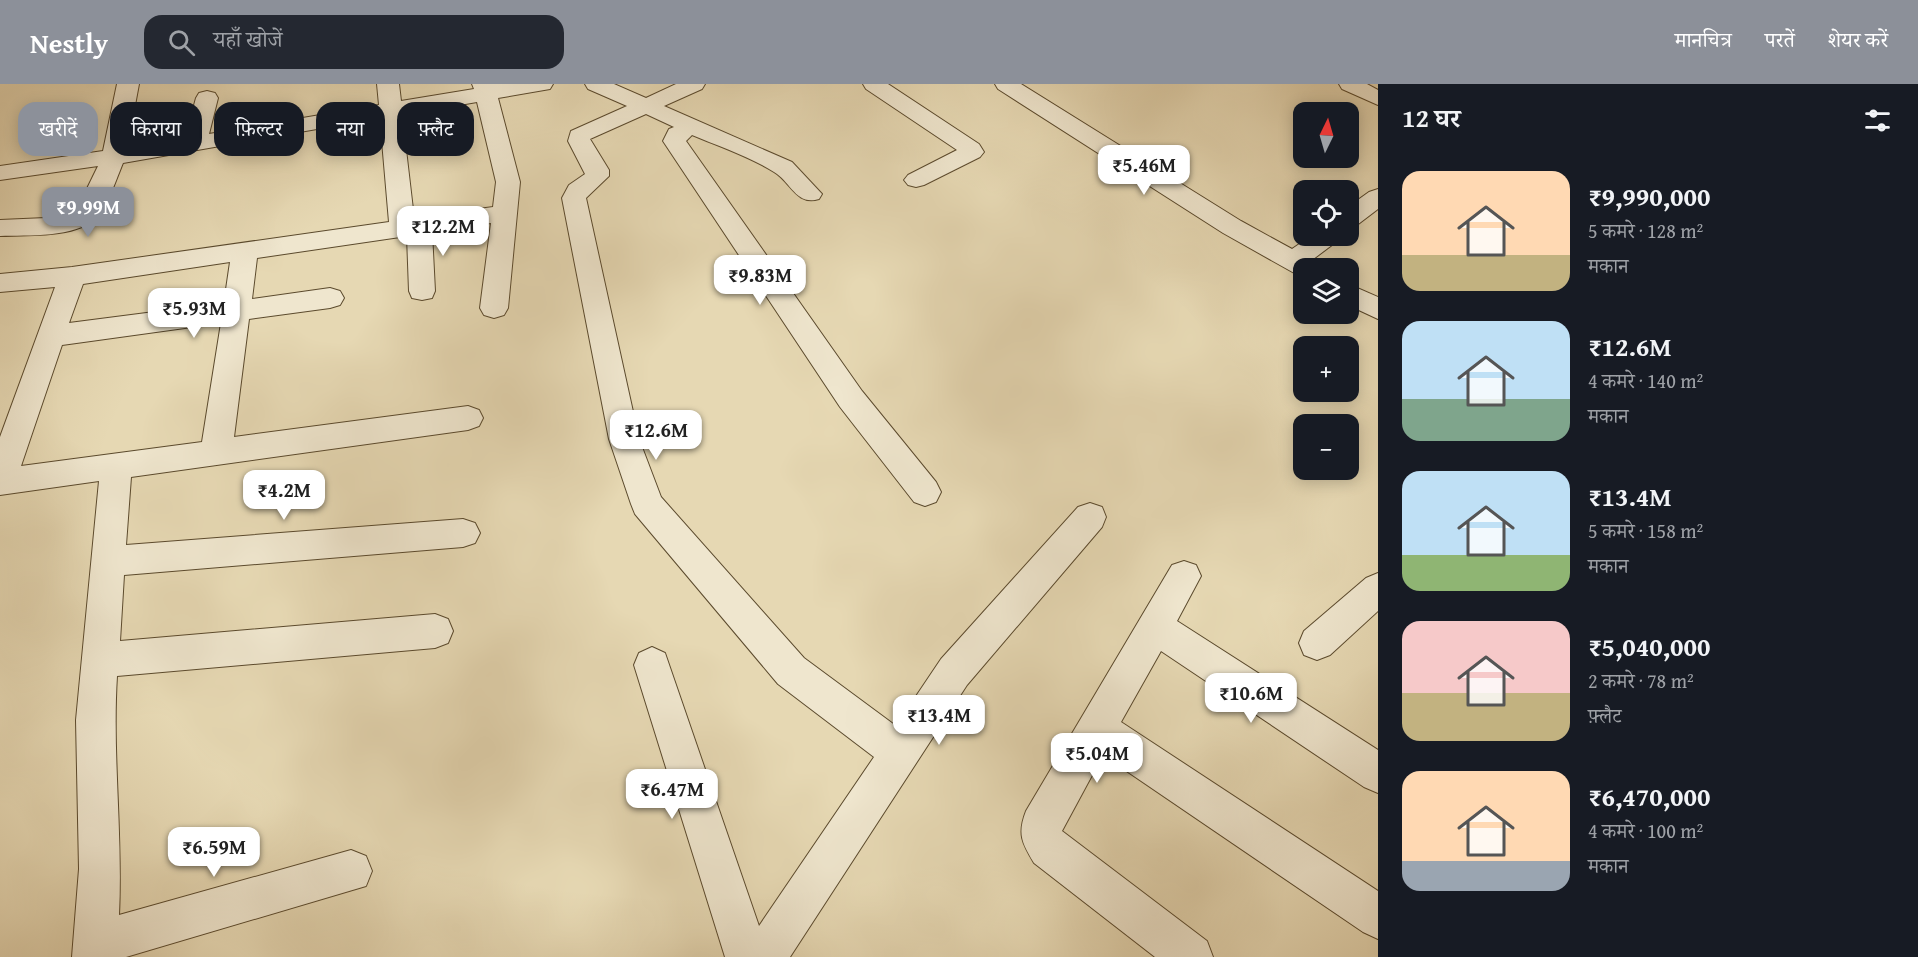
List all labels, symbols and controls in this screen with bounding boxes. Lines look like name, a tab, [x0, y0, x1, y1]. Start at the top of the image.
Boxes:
search box	[144, 15, 564, 69]
text: Nestly	[30, 22, 108, 63]
text: यहाँ खोजें	[213, 23, 282, 55]
text: मानचित्र	[1675, 24, 1732, 55]
text: परतें	[1765, 24, 1795, 55]
text: शेयर करें	[1828, 24, 1888, 55]
icon: search	[165, 26, 198, 59]
text: 12 घर	[1402, 98, 1460, 137]
chip: खरीदें	[18, 102, 98, 156]
chip: किराया	[110, 102, 202, 156]
chip: फ़िल्टर	[214, 102, 304, 156]
chip: नया	[316, 102, 385, 156]
chip: फ़्लैट	[397, 102, 474, 156]
north arrow	[1293, 102, 1359, 168]
map controls	[1293, 102, 1359, 480]
icon: filters	[1861, 104, 1894, 137]
pin: ₹5.46M	[1095, 145, 1193, 196]
text: ₹5.46M	[1112, 150, 1176, 179]
text: ₹9,990,000	[1588, 177, 1710, 216]
button: locate	[1293, 180, 1359, 246]
pin: ₹9.99M	[39, 187, 137, 238]
text: ₹9.99M	[56, 192, 120, 221]
icon: home	[1450, 195, 1522, 267]
pin: ₹12.2M	[394, 206, 492, 257]
text: ₹12.2M	[411, 211, 475, 240]
text: 5 कमरे · 128 m²	[1588, 216, 1703, 245]
text: मकान	[1588, 251, 1629, 280]
pin: ₹9.83M	[711, 255, 809, 306]
button: layers	[1293, 258, 1359, 324]
text: ₹9.83M	[728, 260, 792, 289]
pin: ₹5.93M	[145, 288, 243, 339]
text: ₹5.93M	[162, 293, 226, 322]
text: ₹12.6M	[1588, 327, 1672, 366]
button: +	[1293, 336, 1359, 402]
icon: home	[1450, 345, 1522, 417]
text: 4 कमरे · 140 m²	[1588, 366, 1703, 395]
text: मकान	[1588, 401, 1629, 430]
pin: ₹12.6M	[607, 410, 705, 461]
button: −	[1293, 414, 1359, 480]
text: ₹12.6M	[624, 415, 688, 444]
pin: ₹4.2M	[242, 470, 326, 521]
text: ₹4.2M	[257, 475, 311, 504]
text: ₹13.4M	[1588, 477, 1672, 516]
icon: home	[1450, 495, 1522, 567]
text: 5 कमरे · 158 m²	[1588, 516, 1703, 545]
text: मकान	[1588, 551, 1629, 580]
text: ₹5,040,000	[1588, 627, 1710, 666]
icon: home	[1450, 645, 1522, 717]
text: 2 कमरे · 78 m²	[1588, 666, 1694, 695]
pin: ₹10.6M	[1202, 673, 1300, 724]
text: ₹10.6M	[1219, 678, 1283, 707]
pin: ₹13.4M	[890, 695, 988, 746]
text: ₹13.4M	[907, 700, 971, 729]
text: फ़्लैट	[1588, 701, 1621, 730]
pin: ₹5.04M	[1048, 733, 1146, 784]
text: ₹5.04M	[1065, 738, 1129, 767]
pin: ₹6.47M	[623, 769, 721, 820]
text: ₹6.47M	[640, 774, 704, 803]
text: ₹6,470,000	[1588, 777, 1710, 816]
icon: home	[1450, 795, 1522, 867]
text: 4 कमरे · 100 m²	[1588, 816, 1703, 845]
pin: ₹6.59M	[165, 827, 263, 878]
text: ₹6.59M	[182, 832, 246, 861]
text: मकान	[1588, 851, 1629, 880]

